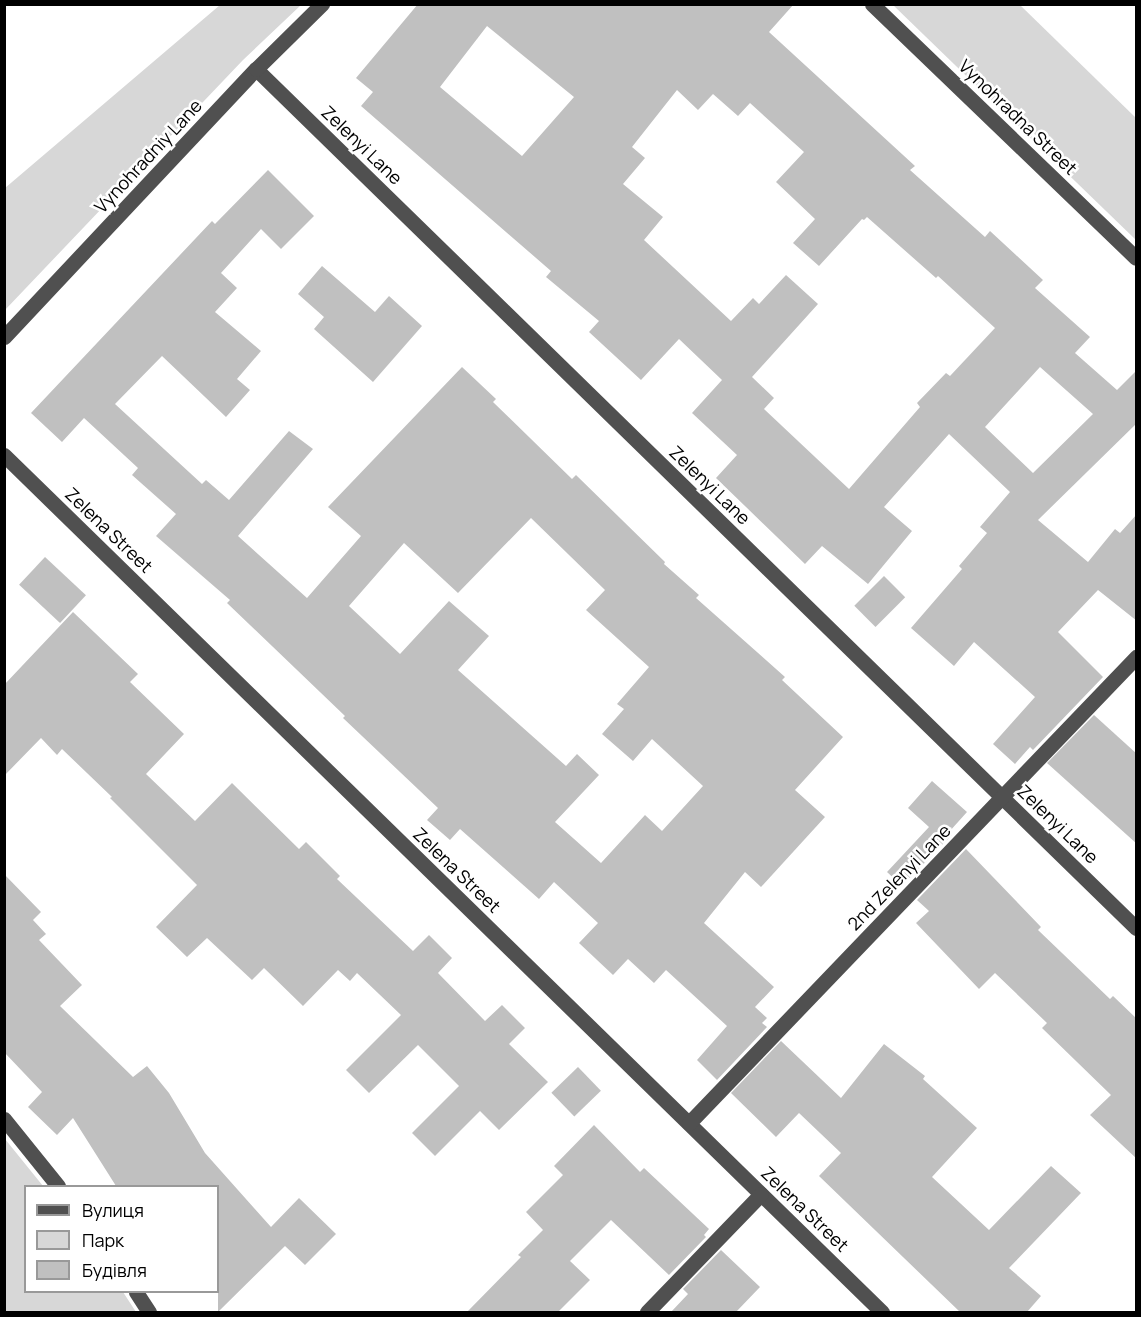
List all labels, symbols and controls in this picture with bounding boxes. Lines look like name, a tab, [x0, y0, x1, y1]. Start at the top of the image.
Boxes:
street label: Vynohradna Street	[954, 55, 1082, 179]
street label: Vynohradniy Lane	[90, 95, 206, 217]
street label: Zelenyi Lane	[317, 101, 407, 189]
street label: Zelenyi Lane	[665, 441, 755, 529]
street label: Zelena Street	[61, 483, 157, 577]
street label: Zelenyi Lane	[1013, 780, 1103, 868]
street label: 2nd Zelenyi Lane	[843, 819, 955, 935]
street label: Zelena Street	[409, 823, 505, 917]
street label: Zelena Street	[757, 1162, 853, 1256]
legend	[24, 1185, 219, 1293]
text: Вулиця	[82, 1198, 144, 1222]
text: Парк	[82, 1228, 124, 1252]
text: Будівля	[82, 1258, 147, 1282]

